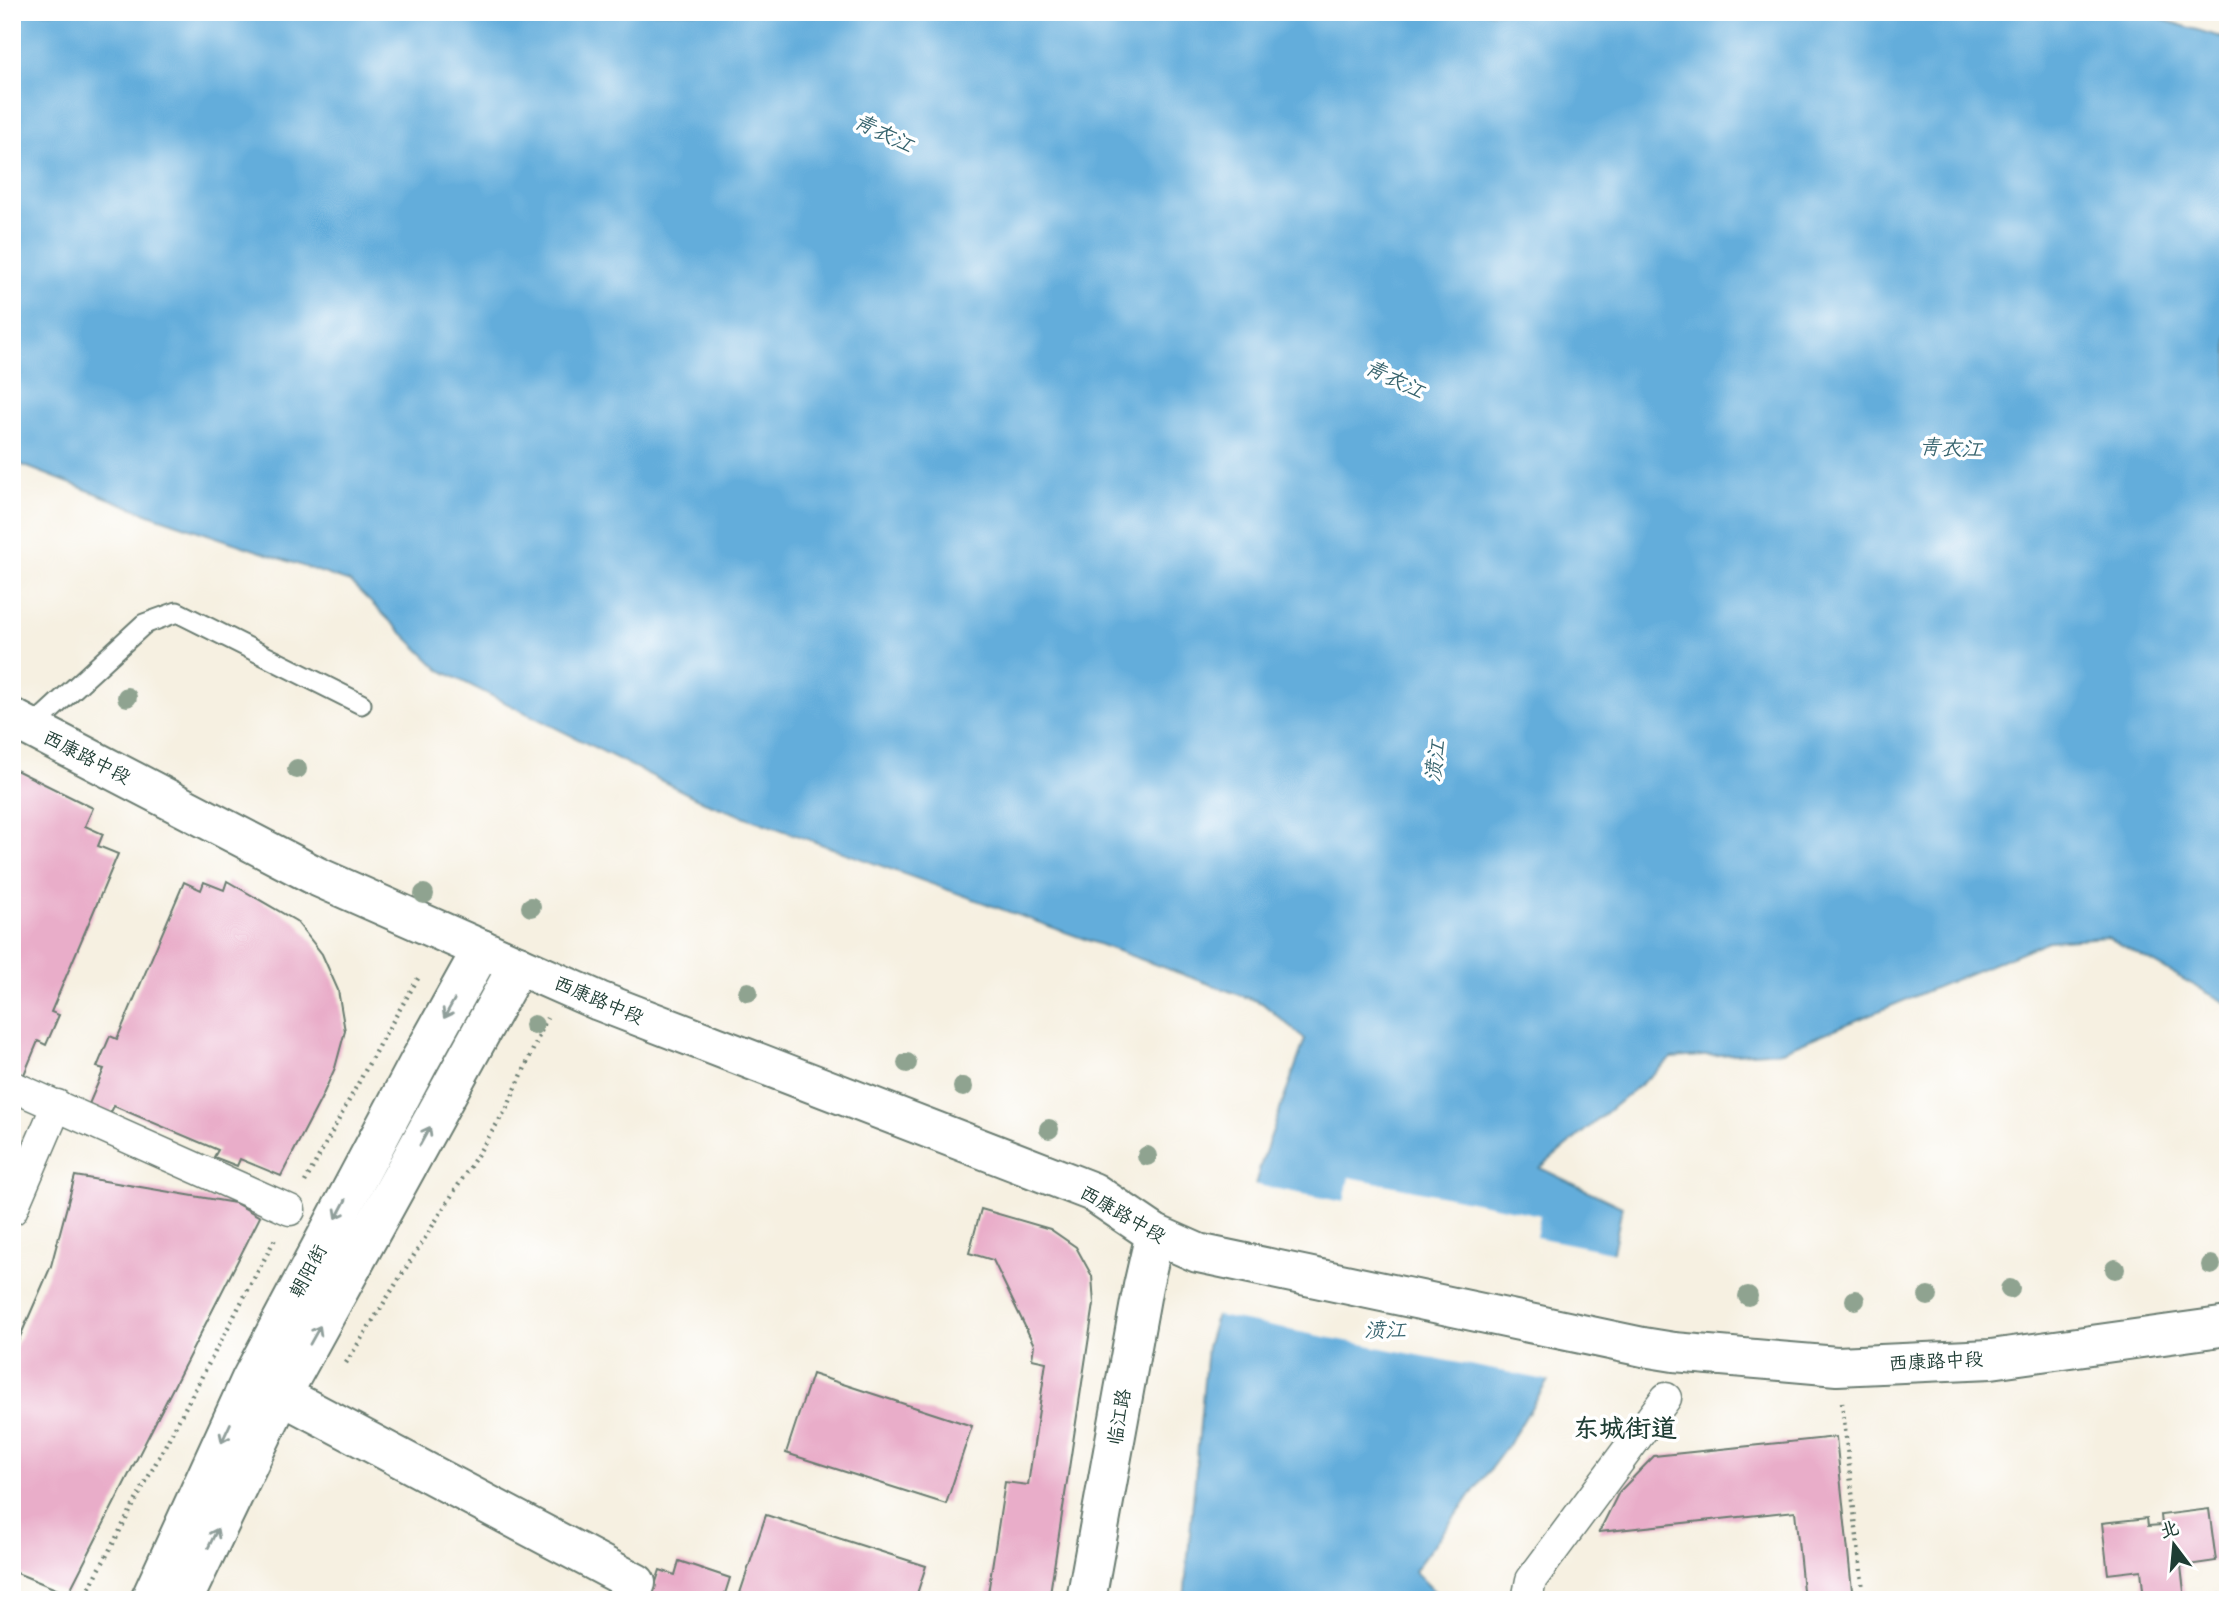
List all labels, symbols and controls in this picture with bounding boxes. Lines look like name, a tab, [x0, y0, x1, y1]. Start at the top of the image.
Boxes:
water label: 青衣江	[850, 107, 919, 160]
water label: 青衣江	[1361, 353, 1430, 406]
water label: 青衣江	[1919, 432, 1984, 464]
street label: 西康路中段	[39, 724, 135, 790]
water label: 𣸣江	[1418, 737, 1452, 784]
street label: 西康路中段	[550, 970, 648, 1030]
one-way arrow	[442, 998, 456, 1018]
one-way arrow	[419, 1126, 432, 1147]
street label: 西康路中段	[1076, 1179, 1170, 1249]
one-way arrow	[334, 1198, 347, 1219]
street label: 朝阳街	[284, 1240, 332, 1302]
water label: 𣸣江	[1364, 1316, 1407, 1344]
one-way arrow	[309, 1325, 322, 1346]
street label: 西康路中段	[1888, 1346, 1984, 1376]
street label: 临江路	[1102, 1387, 1136, 1447]
district label: 东城街道	[1573, 1410, 1677, 1445]
one-way arrow	[219, 1422, 232, 1443]
north arrow	[2138, 1510, 2208, 1580]
text: 北	[2157, 1515, 2182, 1544]
one-way arrow	[206, 1528, 220, 1549]

